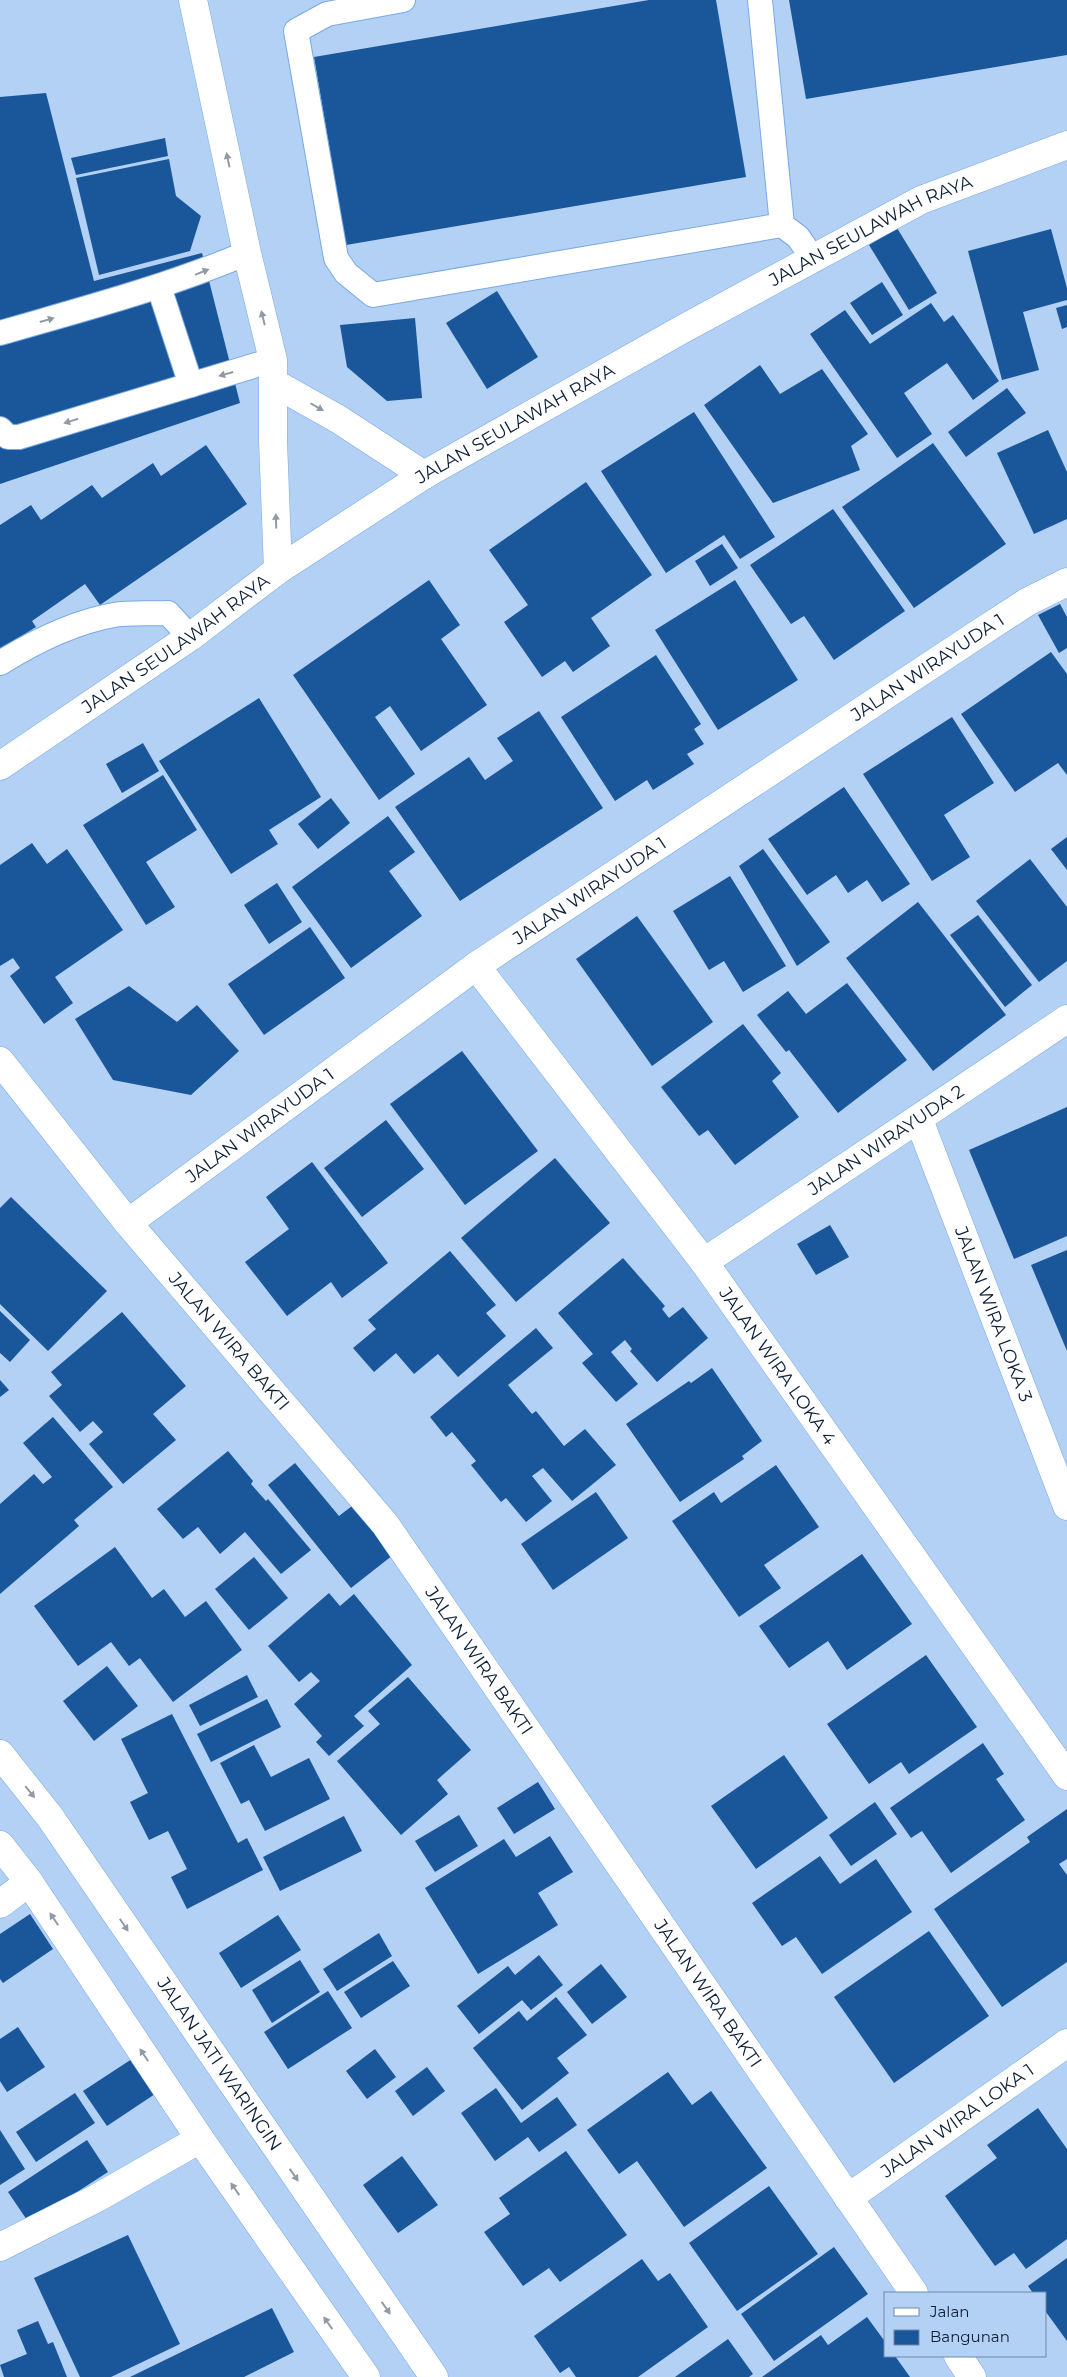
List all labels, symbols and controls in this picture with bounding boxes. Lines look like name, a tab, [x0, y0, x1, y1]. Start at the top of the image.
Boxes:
one-way arrow	[223, 151, 231, 167]
street label: JALAN SEULAWAH RAYA	[765, 171, 976, 292]
one-way arrow	[195, 268, 210, 276]
one-way arrow	[259, 311, 267, 326]
one-way arrow	[39, 315, 54, 323]
street label: JALAN SEULAWAH RAYA	[410, 359, 619, 489]
one-way arrow	[219, 371, 234, 379]
one-way arrow	[310, 403, 323, 412]
one-way arrow	[63, 418, 78, 426]
one-way arrow	[272, 513, 280, 529]
street label: JALAN SEULAWAH RAYA	[77, 570, 274, 719]
street label: JALAN WIRAYUDA 1	[846, 609, 1008, 726]
street label: JALAN WIRAYUDA 1	[508, 832, 671, 950]
street label: JALAN WIRAYUDA 1	[181, 1064, 339, 1188]
street label: JALAN WIRAYUDA 2	[803, 1080, 968, 1201]
street label: JALAN WIRA LOKA 3	[950, 1223, 1037, 1405]
street label: JALAN WIRA BAKTI	[163, 1267, 294, 1415]
street label: JALAN WIRA LOKA 4	[714, 1282, 841, 1449]
street label: JALAN WIRA BAKTI	[420, 1582, 538, 1739]
one-way arrow	[25, 1785, 36, 1798]
one-way arrow	[49, 1913, 59, 1926]
street label: JALAN WIRA BAKTI	[649, 1914, 766, 2072]
one-way arrow	[119, 1918, 129, 1931]
street label: JALAN JATI WARINGIN	[152, 1972, 287, 2155]
one-way arrow	[139, 2048, 149, 2061]
street label: JALAN WIRA LOKA 1	[876, 2059, 1038, 2183]
one-way arrow	[289, 2168, 299, 2181]
one-way arrow	[230, 2183, 240, 2196]
legend	[884, 2292, 1047, 2357]
one-way arrow	[381, 2302, 391, 2315]
text: Jalan	[929, 2302, 969, 2321]
one-way arrow	[323, 2316, 333, 2330]
text: Bangunan	[930, 2327, 1010, 2346]

